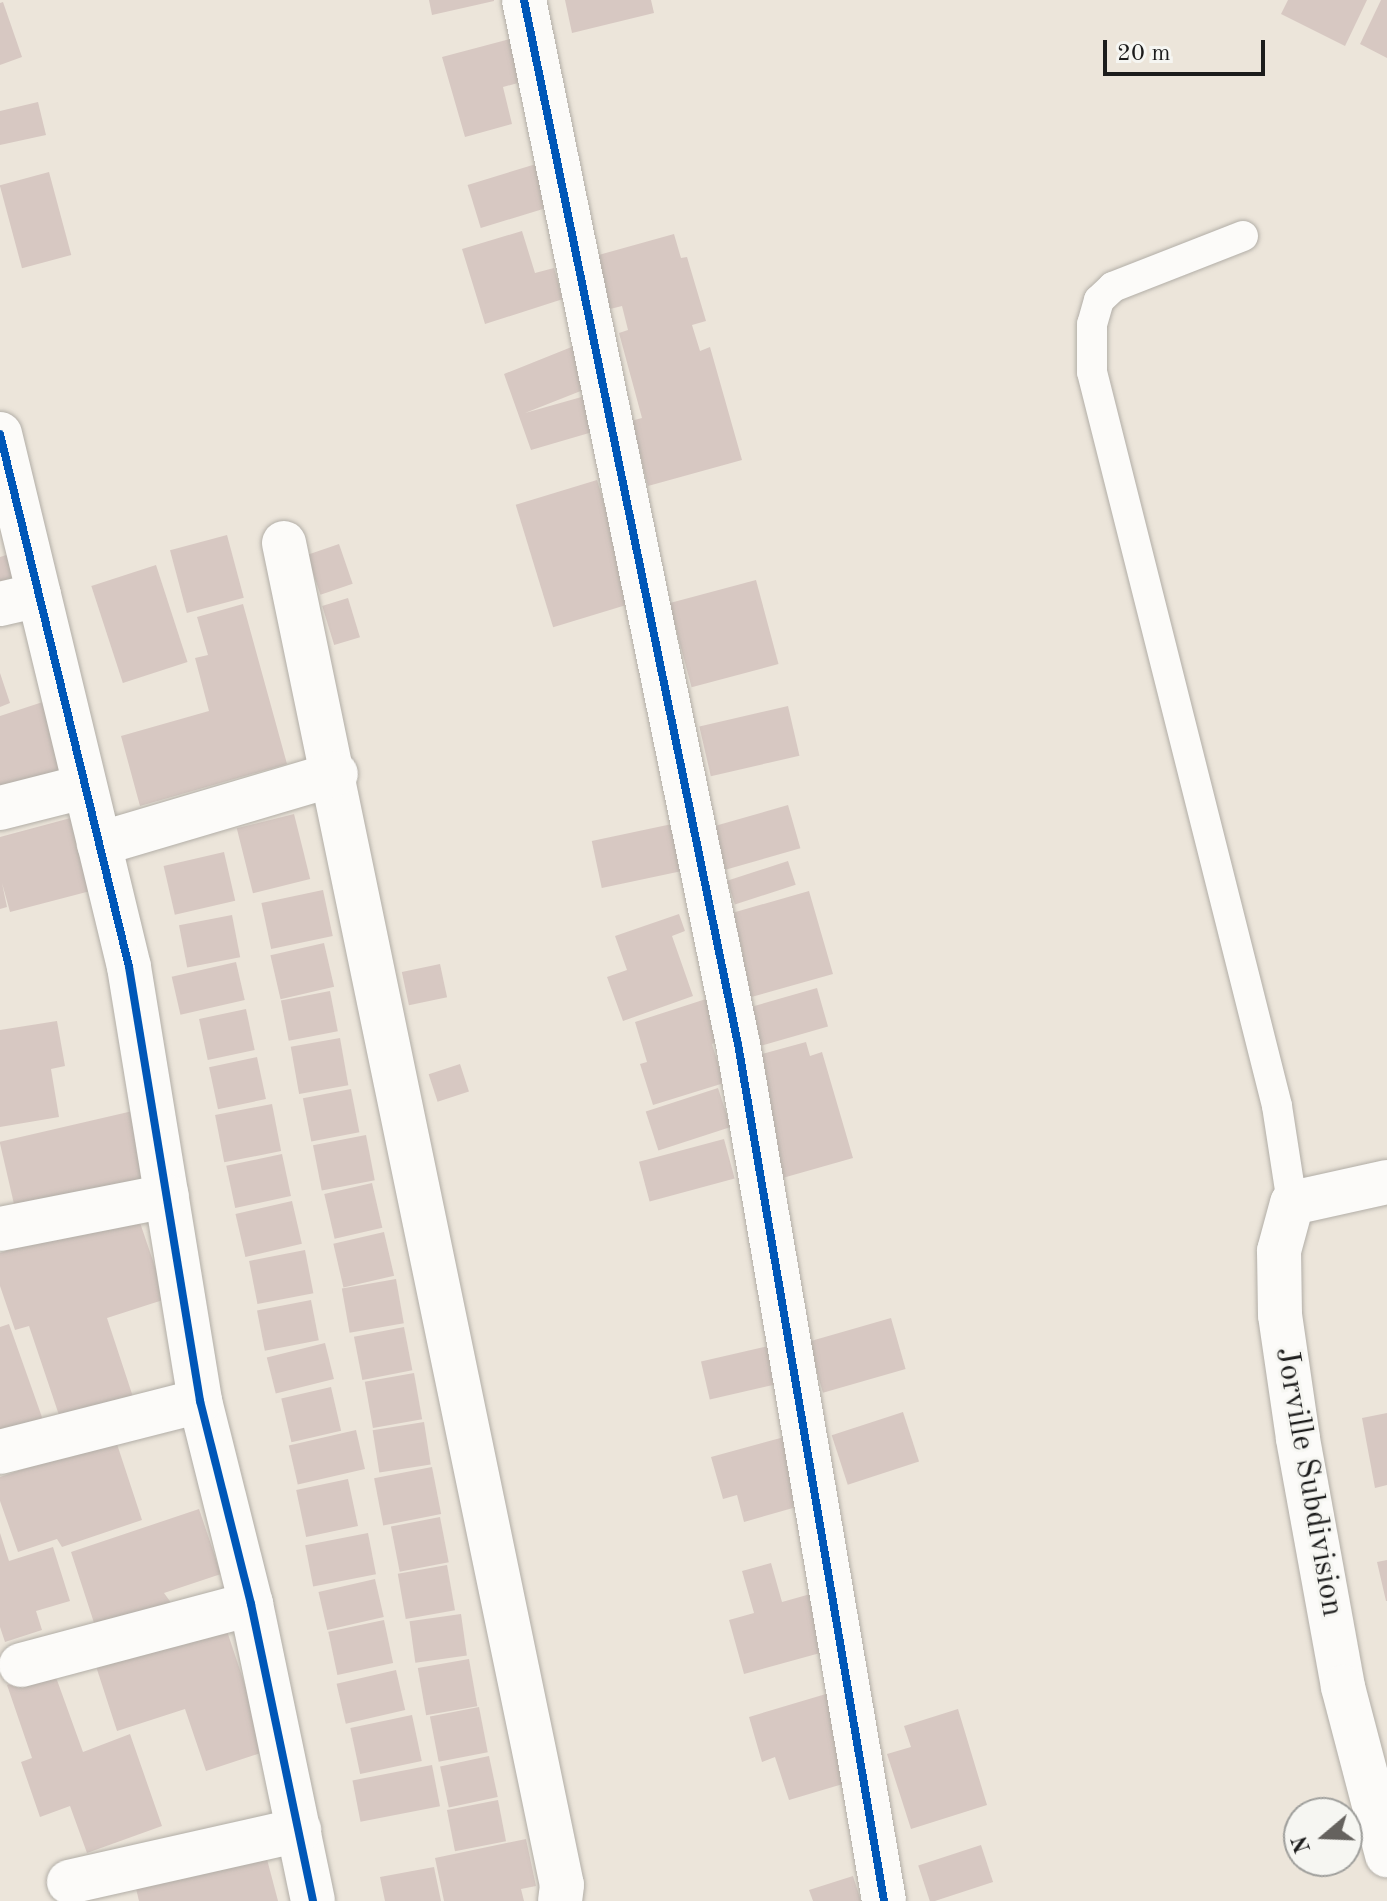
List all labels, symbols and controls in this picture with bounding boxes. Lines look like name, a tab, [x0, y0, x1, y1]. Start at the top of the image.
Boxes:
scale bar	[1107, 24, 1269, 74]
text: 20 m	[1117, 42, 1171, 66]
street label: Jorville Subdivision	[1265, 1344, 1351, 1620]
north arrow	[1283, 1797, 1363, 1877]
text: N	[1289, 1833, 1315, 1856]

